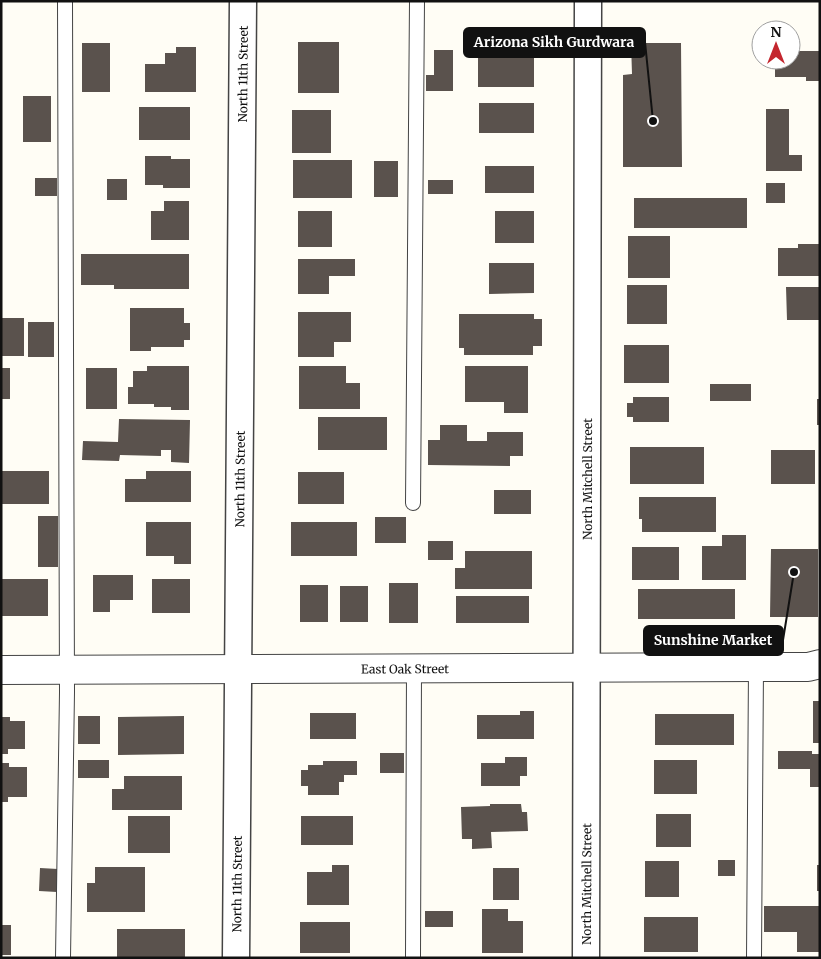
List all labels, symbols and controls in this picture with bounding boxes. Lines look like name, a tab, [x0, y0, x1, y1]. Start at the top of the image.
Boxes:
north arrow	[751, 20, 801, 70]
text: N	[770, 23, 782, 41]
street label: North 11th Street	[235, 25, 250, 123]
callout: Arizona Sikh Gurdwara	[464, 28, 645, 57]
text: Arizona Sikh Gurdwara	[473, 33, 634, 51]
street label: North Mitchell Street	[579, 418, 595, 540]
street label: North 11th Street	[232, 430, 247, 528]
callout: Sunshine Market	[644, 626, 783, 655]
text: Sunshine Market	[654, 631, 773, 649]
street label: East Oak Street	[361, 661, 449, 676]
street label: North Mitchell Street	[579, 823, 594, 945]
street label: North 11th Street	[229, 835, 244, 932]

